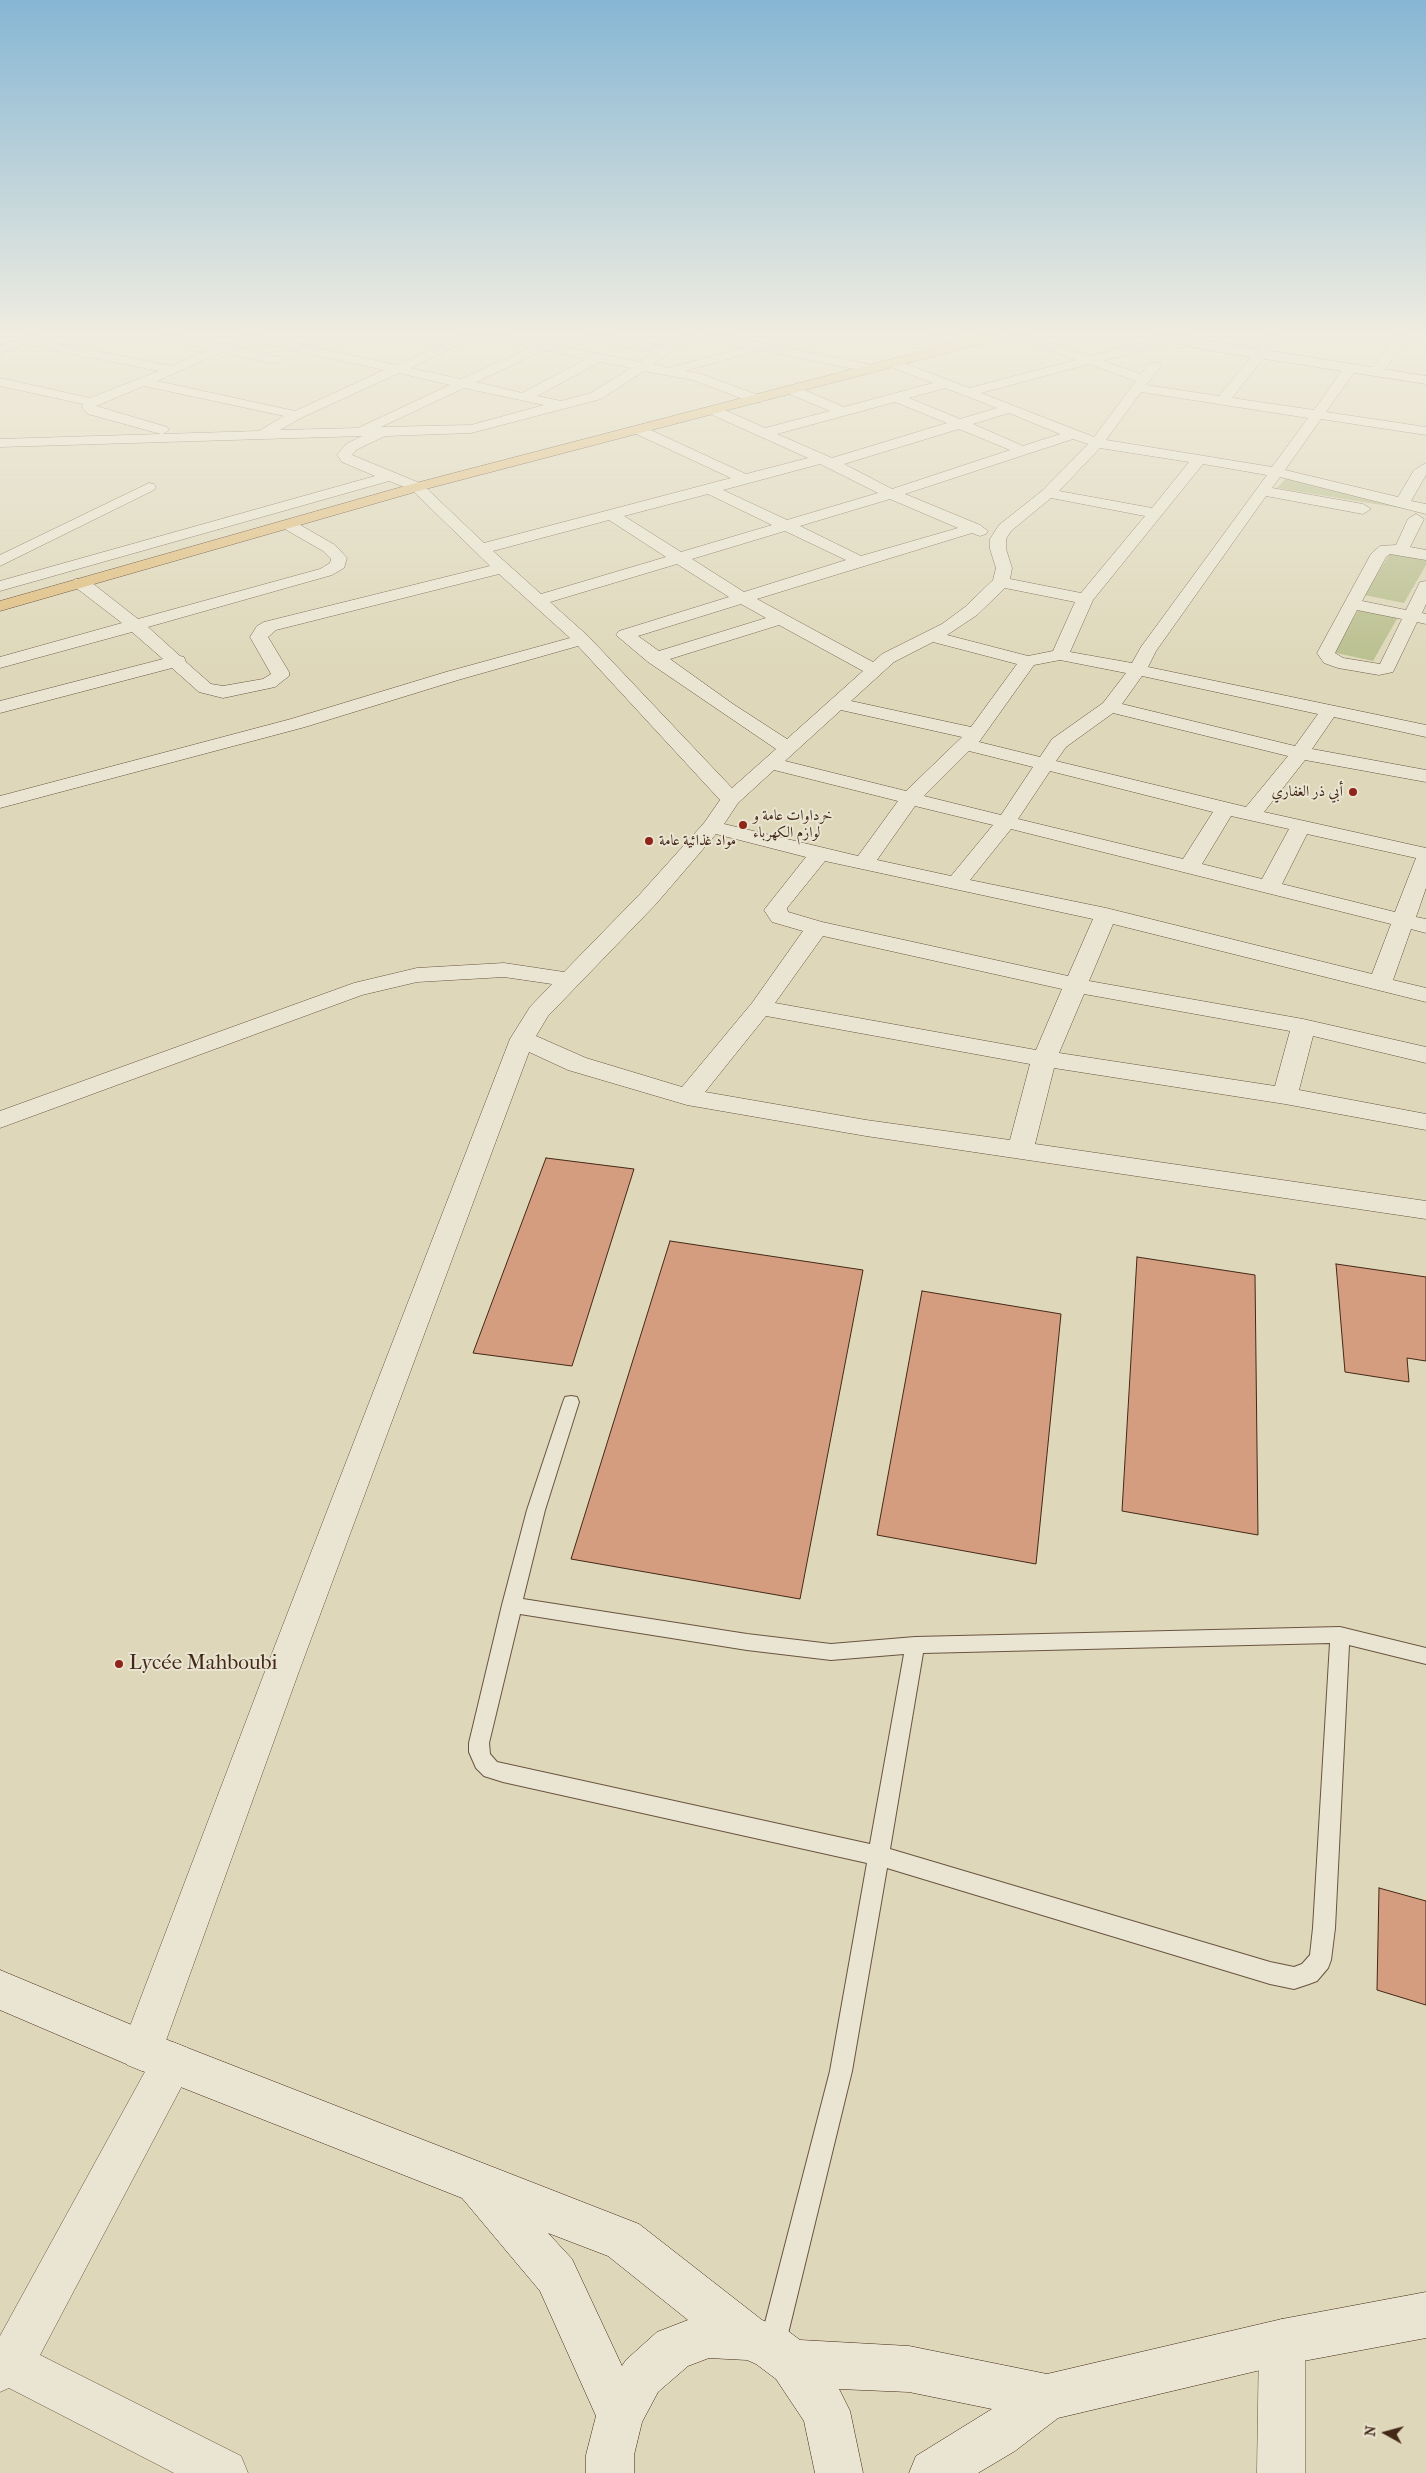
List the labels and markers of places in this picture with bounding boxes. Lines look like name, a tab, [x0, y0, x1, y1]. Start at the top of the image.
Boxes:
place label: أبي ذر الغفاري	[1271, 783, 1343, 801]
marker: أبي ذر الغفاري	[1347, 786, 1359, 798]
place label: خرداوات عامة و لوازم الكهرباء	[753, 807, 833, 842]
marker: خرداوات عامة و لوازم الكهرباء	[737, 819, 749, 831]
place label: مواد غذائية عامة	[659, 832, 736, 850]
marker: مواد غذائية عامة	[643, 835, 655, 847]
place label: Lycée Mahboubi	[129, 1651, 278, 1677]
marker: Lycée Mahboubi	[113, 1658, 125, 1670]

